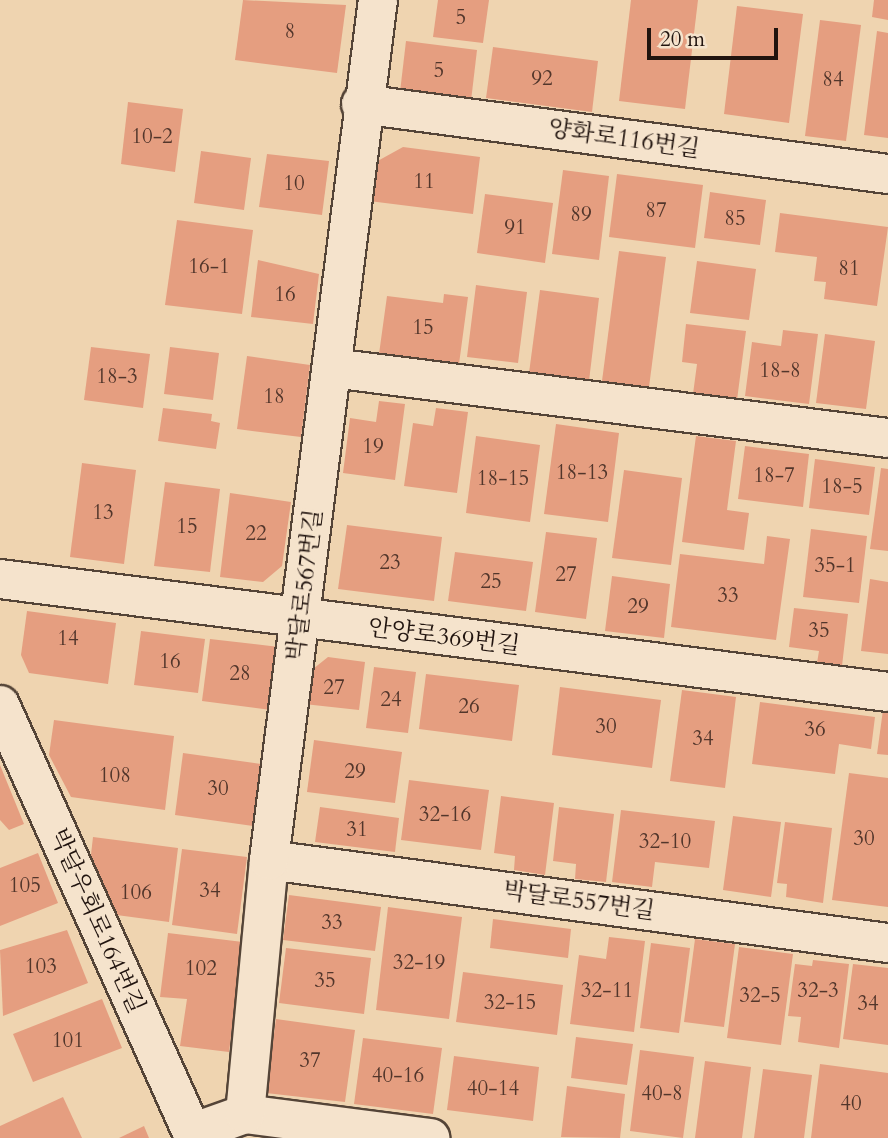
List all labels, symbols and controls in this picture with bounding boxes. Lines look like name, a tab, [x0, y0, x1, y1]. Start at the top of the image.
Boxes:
house number: 5	[456, 5, 466, 31]
scale bar	[650, 14, 781, 58]
house number: 8	[285, 19, 295, 45]
text: 20 m	[660, 25, 705, 54]
house number: 5	[434, 58, 444, 84]
house number: 92	[531, 66, 553, 92]
house number: 84	[822, 67, 844, 93]
street label: 양화로116번길	[546, 114, 702, 164]
house number: 10-2	[131, 124, 173, 150]
house number: 11	[413, 169, 435, 195]
house number: 10	[283, 171, 305, 197]
house number: 87	[645, 198, 667, 224]
house number: 89	[570, 202, 592, 228]
house number: 85	[724, 206, 746, 232]
house number: 91	[504, 215, 526, 241]
house number: 16-1	[188, 254, 230, 280]
house number: 81	[838, 256, 860, 282]
house number: 16	[274, 282, 296, 308]
house number: 15	[412, 315, 434, 341]
house number: 18-8	[759, 358, 801, 384]
house number: 18-3	[96, 364, 138, 390]
house number: 18	[263, 384, 285, 410]
house number: 19	[362, 434, 384, 460]
house number: 18-13	[556, 460, 608, 486]
house number: 18-7	[753, 463, 795, 489]
house number: 18-15	[477, 466, 529, 492]
house number: 18-5	[821, 474, 863, 500]
house number: 13	[92, 500, 114, 526]
street label: 박달로567번길	[281, 507, 329, 663]
house number: 15	[176, 514, 198, 540]
house number: 22	[245, 521, 267, 547]
house number: 23	[379, 550, 401, 576]
house number: 35-1	[814, 553, 856, 579]
house number: 27	[555, 562, 577, 588]
house number: 25	[480, 569, 502, 595]
house number: 33	[717, 583, 739, 609]
house number: 29	[627, 594, 649, 620]
street label: 안양로369번길	[366, 613, 522, 661]
house number: 35	[808, 618, 830, 644]
house number: 14	[57, 626, 79, 652]
house number: 16	[159, 649, 181, 675]
house number: 28	[229, 661, 251, 687]
house number: 27	[323, 675, 345, 701]
house number: 24	[380, 687, 402, 713]
house number: 26	[458, 694, 480, 720]
house number: 30	[595, 714, 617, 740]
house number: 36	[804, 717, 826, 743]
house number: 34	[692, 726, 714, 752]
house number: 29	[344, 759, 366, 785]
house number: 108	[99, 763, 131, 789]
house number: 30	[207, 776, 229, 802]
house number: 32-16	[419, 802, 471, 828]
house number: 31	[346, 817, 368, 843]
street label: 박달우회로164번길	[43, 824, 151, 1018]
house number: 30	[853, 826, 875, 852]
house number: 32-10	[639, 829, 691, 855]
house number: 105	[9, 873, 41, 899]
street label: 박달로557번길	[501, 876, 657, 926]
house number: 34	[199, 878, 221, 904]
house number: 106	[120, 880, 152, 906]
house number: 33	[321, 910, 343, 936]
house number: 32-19	[393, 950, 445, 976]
house number: 103	[25, 954, 57, 980]
house number: 102	[185, 956, 217, 982]
house number: 35	[314, 968, 336, 994]
house number: 32-11	[581, 978, 633, 1004]
house number: 32-3	[797, 978, 839, 1004]
house number: 32-5	[739, 983, 781, 1009]
house number: 32-15	[484, 990, 536, 1016]
house number: 34	[857, 991, 879, 1017]
house number: 101	[52, 1028, 84, 1054]
house number: 37	[299, 1048, 321, 1074]
house number: 40-16	[372, 1063, 424, 1089]
house number: 40-14	[467, 1076, 519, 1102]
house number: 40-8	[641, 1081, 683, 1107]
house number: 40	[840, 1091, 862, 1117]

